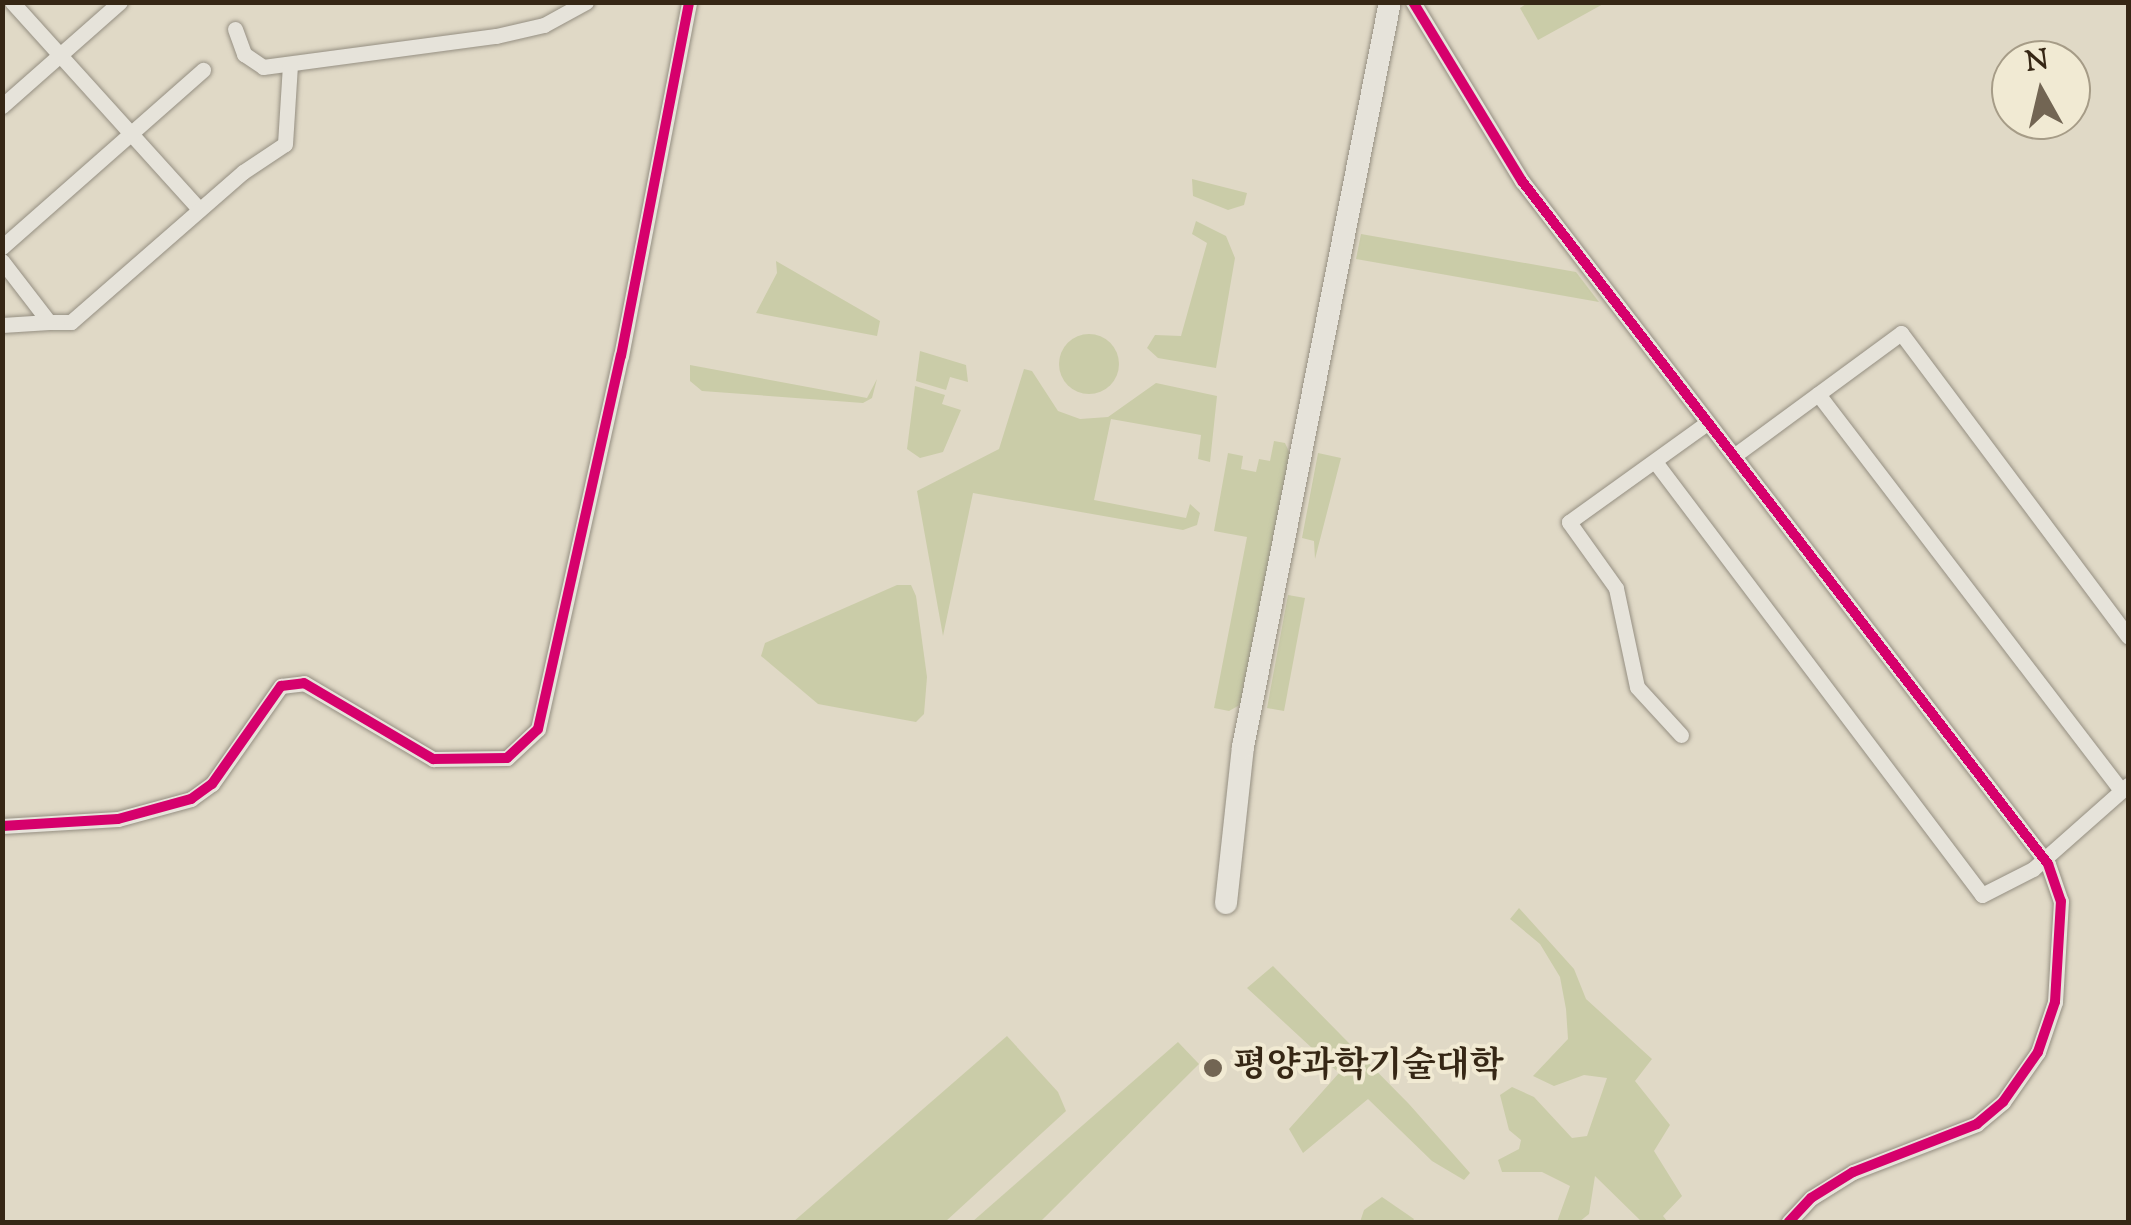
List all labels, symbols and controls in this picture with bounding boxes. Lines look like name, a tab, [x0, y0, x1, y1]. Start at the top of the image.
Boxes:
north arrow	[1991, 40, 2091, 140]
text: N	[2023, 41, 2051, 84]
place label: 평양과학기술대학	[1233, 1047, 1503, 1089]
marker: 평양과학기술대학	[1202, 1057, 1224, 1079]

